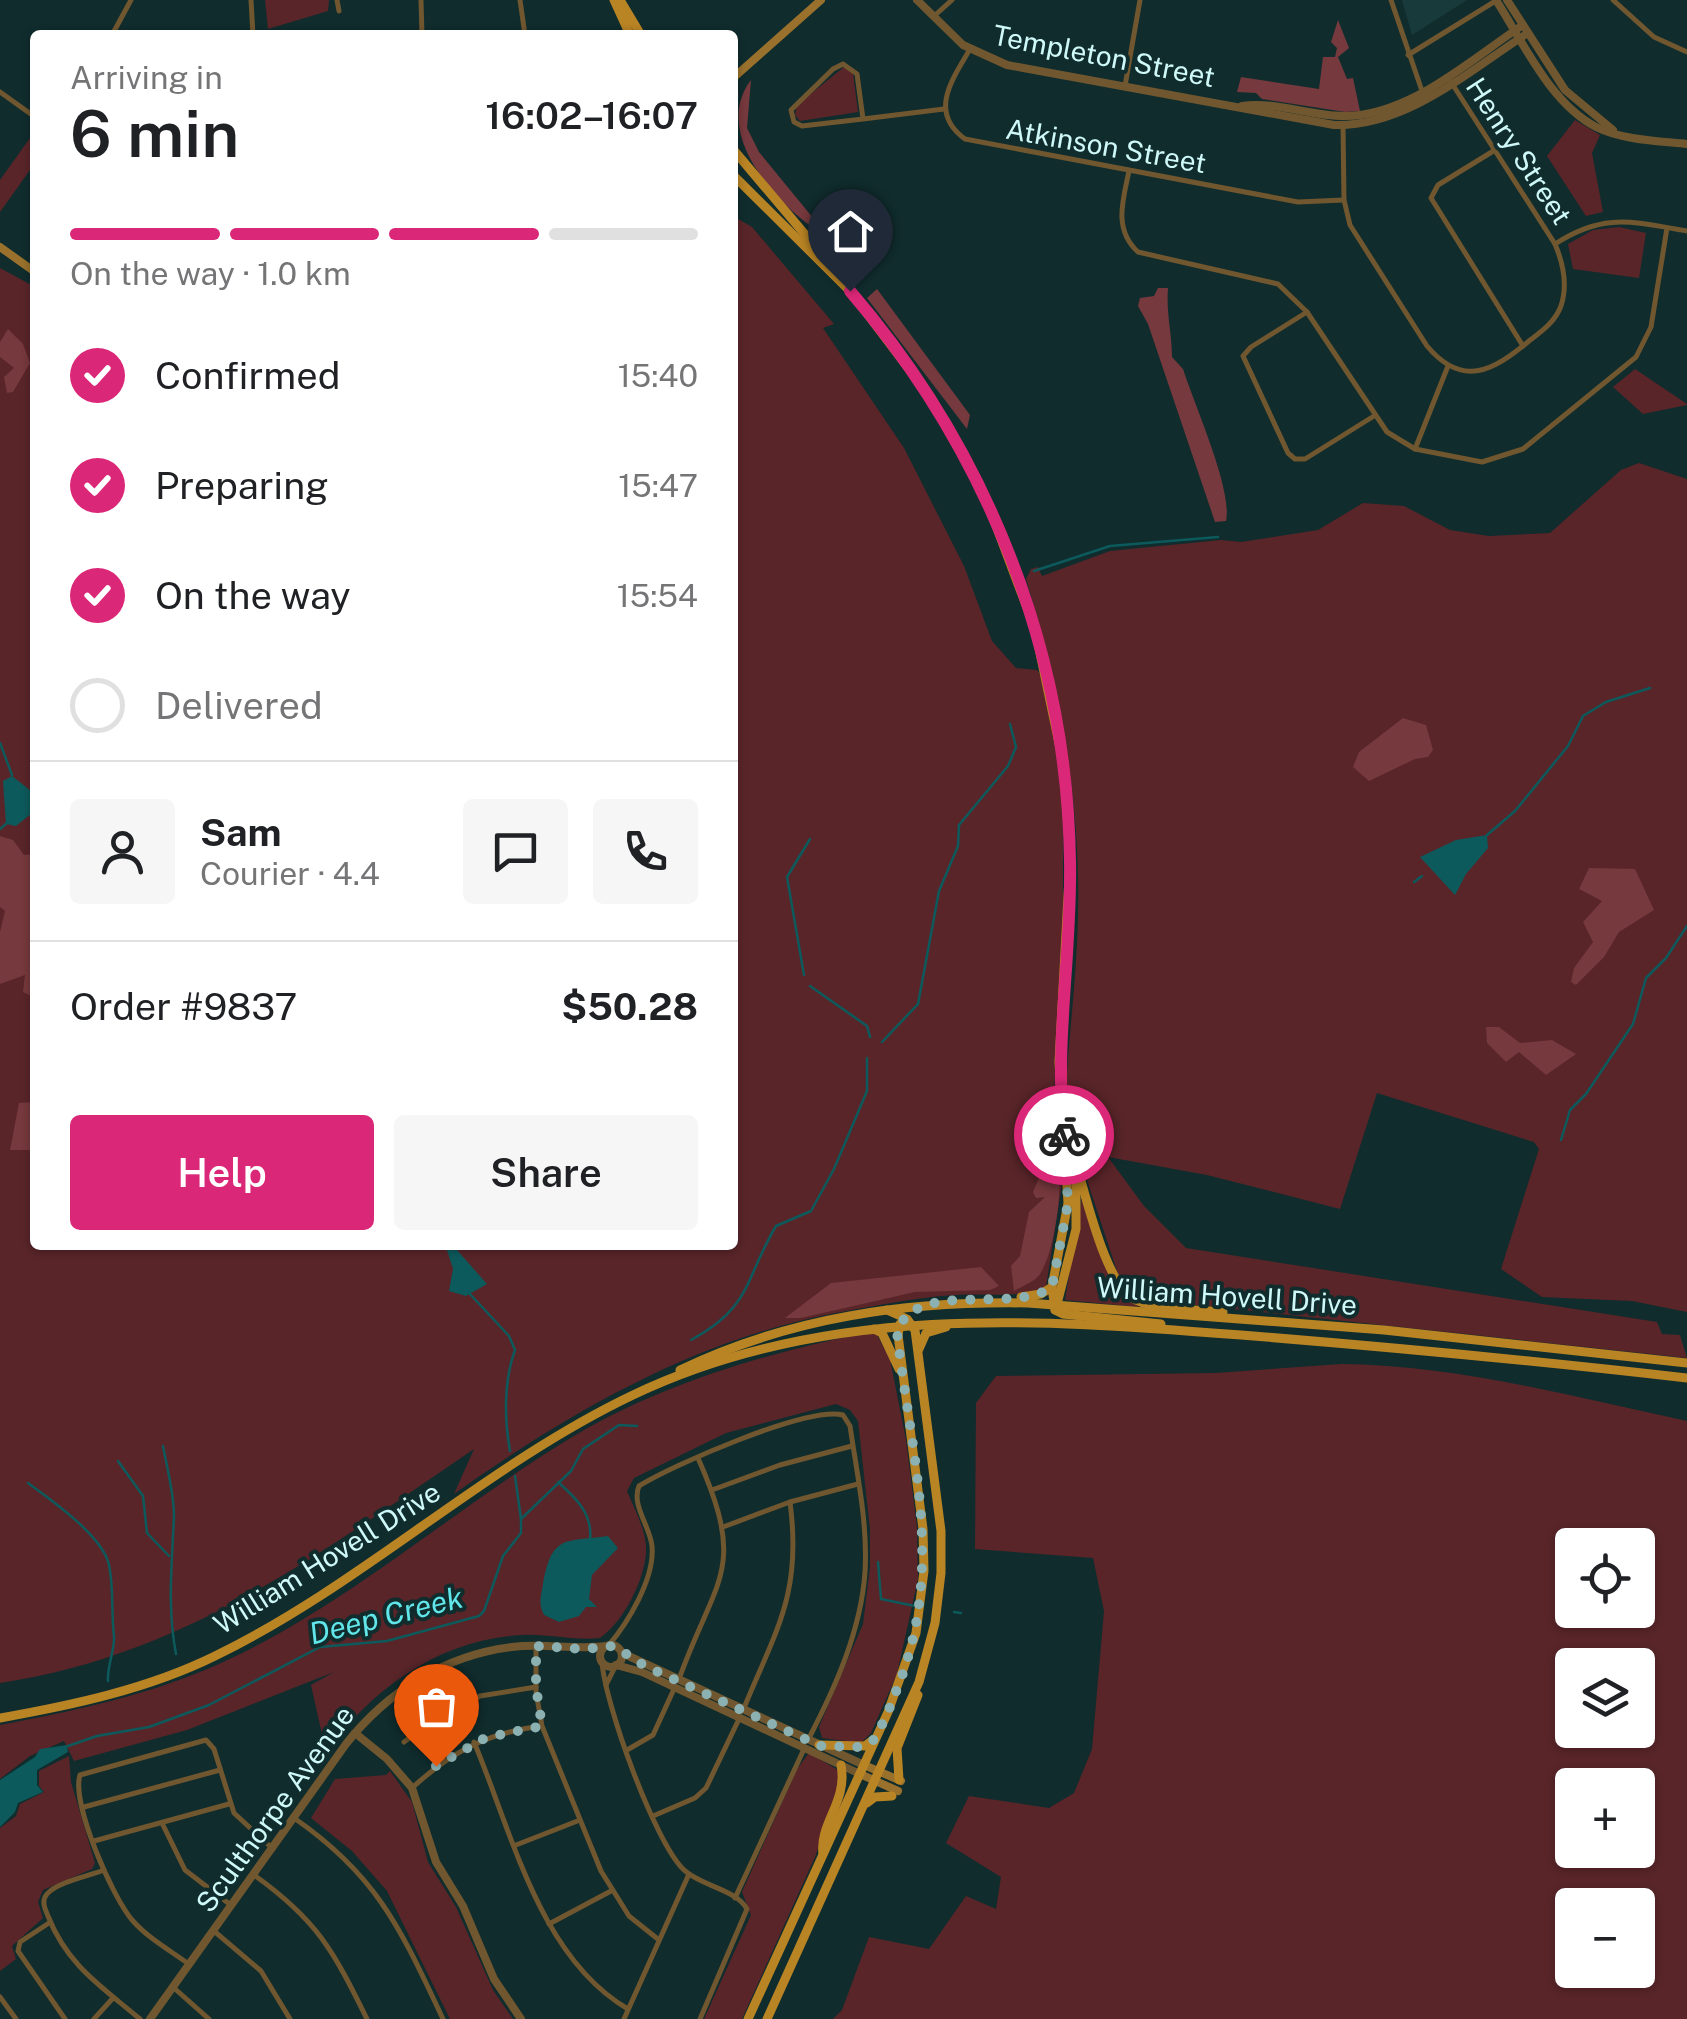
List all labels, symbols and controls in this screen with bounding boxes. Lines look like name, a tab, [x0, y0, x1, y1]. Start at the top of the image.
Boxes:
street label: Templeton Street	[990, 18, 1218, 93]
text: Arriving in	[70, 59, 223, 96]
street label: Henry Street	[1460, 71, 1579, 230]
text: 16:02–16:07	[485, 93, 698, 138]
text: 6 min	[70, 95, 239, 172]
street label: Atkinson Street	[1003, 112, 1209, 179]
pin	[808, 189, 893, 292]
icon: home	[823, 204, 878, 259]
text: On the way · 1.0 km	[70, 255, 351, 292]
icon: check	[70, 348, 125, 403]
text: Confirmed	[155, 353, 340, 398]
text: 15:40	[618, 357, 698, 394]
icon: check	[70, 458, 125, 513]
text: Preparing	[155, 463, 329, 508]
text: 15:47	[618, 467, 698, 504]
icon: check	[70, 568, 125, 623]
text: On the way	[155, 573, 351, 618]
text: 15:54	[617, 577, 698, 614]
text: Delivered	[155, 683, 323, 728]
button: person	[70, 799, 175, 904]
button: chat	[463, 799, 568, 904]
button: phone	[593, 799, 698, 904]
text: Sam	[200, 810, 282, 855]
text: Courier · 4.4	[200, 855, 380, 892]
text: Order #9837	[70, 984, 297, 1029]
text: $50.28	[561, 984, 698, 1029]
courier	[1014, 1085, 1114, 1185]
icon: bike	[1037, 1108, 1092, 1163]
button: Help	[70, 1115, 374, 1230]
button: Share	[394, 1115, 698, 1230]
street label: William Hovell Drive	[1096, 1270, 1358, 1321]
street label: William Hovell Drive	[208, 1475, 446, 1641]
map controls	[1555, 1528, 1655, 1988]
button: locate	[1555, 1528, 1655, 1628]
water label: Deep Creek	[305, 1578, 467, 1651]
button: layers	[1555, 1648, 1655, 1748]
pin	[394, 1664, 479, 1767]
icon: bag	[409, 1679, 464, 1734]
street label: Sculthorpe Avenue	[189, 1699, 361, 1918]
button: +	[1555, 1768, 1655, 1868]
button: −	[1555, 1888, 1655, 1988]

